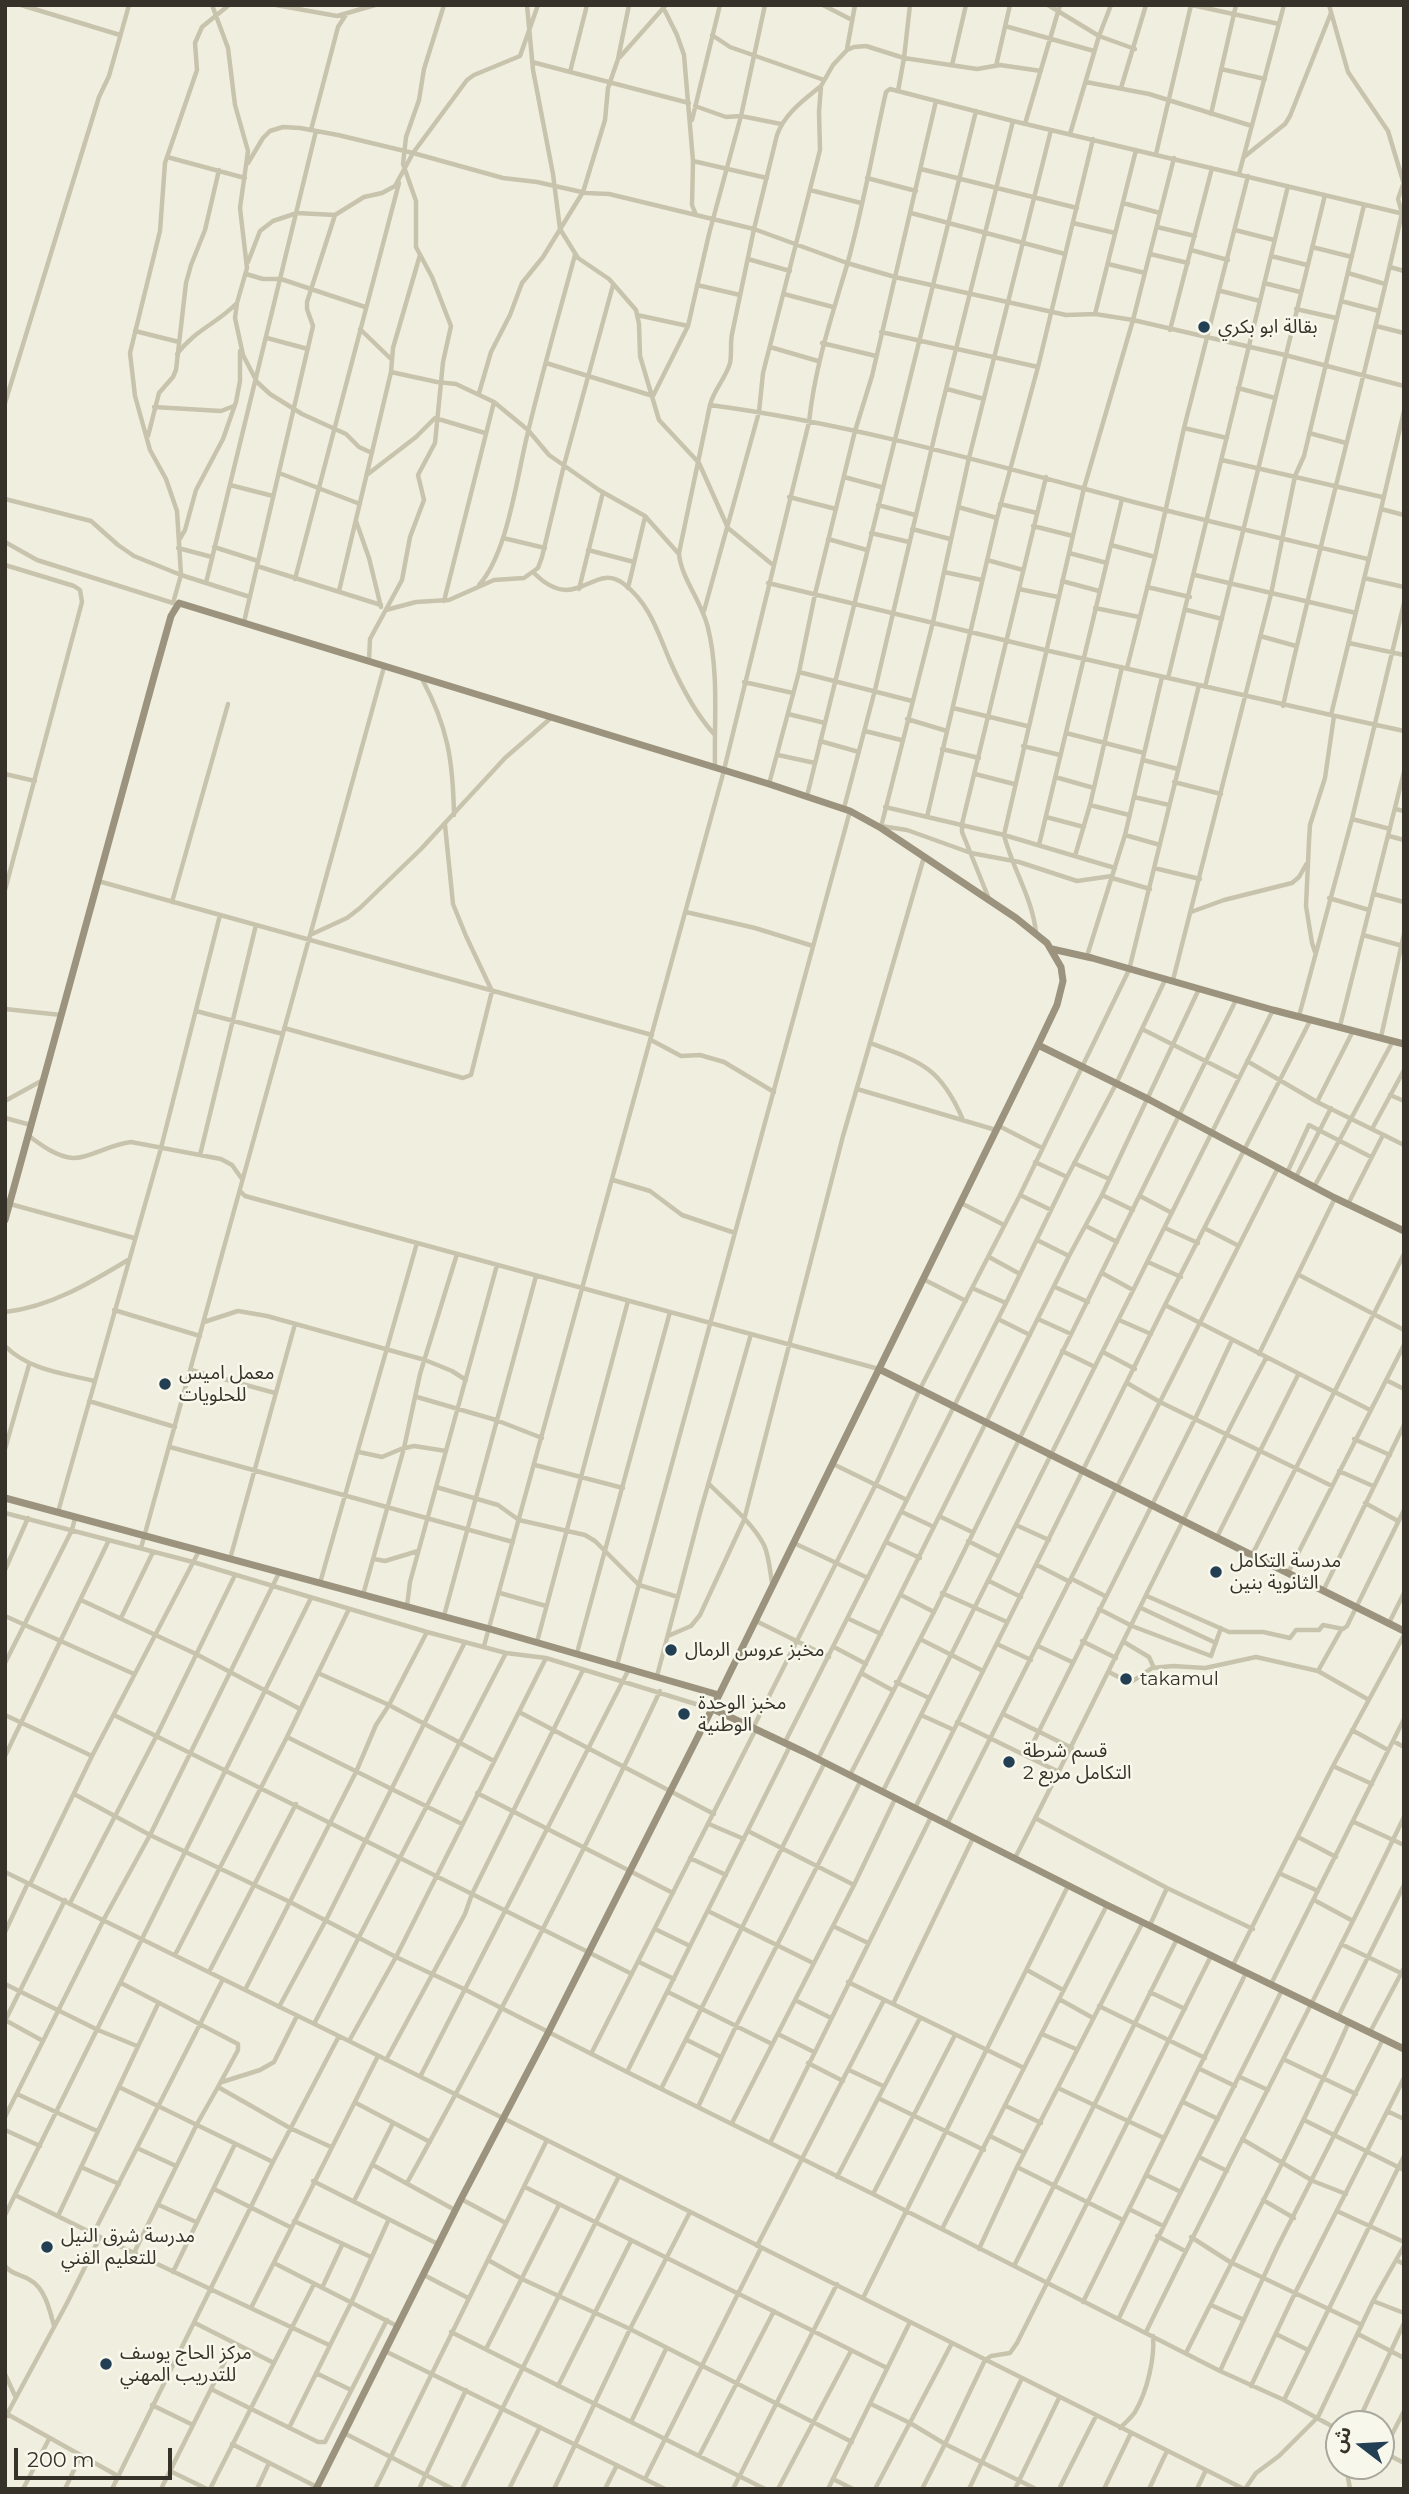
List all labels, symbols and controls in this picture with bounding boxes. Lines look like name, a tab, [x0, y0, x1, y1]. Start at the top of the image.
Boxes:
place label: بقالة ابو بكري	[1218, 316, 1318, 338]
marker: بقالة ابو بكري	[1196, 319, 1212, 335]
place label: معمل اميس للحلويات	[179, 1362, 274, 1406]
marker: معمل اميس للحلويات	[157, 1376, 173, 1392]
place label: مدرسة التكامل الثانوية بنين	[1230, 1550, 1341, 1594]
marker: مدرسة التكامل الثانوية بنين	[1208, 1564, 1224, 1580]
place label: مخبز عروس الرمال	[685, 1639, 825, 1661]
marker: مخبز عروس الرمال	[663, 1642, 679, 1658]
place label: takamul	[1140, 1668, 1219, 1690]
marker: takamul	[1118, 1671, 1134, 1687]
place label: مخبز الوحدة الوطنية	[698, 1692, 787, 1736]
marker: مخبز الوحدة الوطنية	[676, 1706, 692, 1722]
place label: قسم شرطة التكامل مربع 2	[1023, 1740, 1131, 1784]
marker: قسم شرطة التكامل مربع 2	[1001, 1754, 1017, 1770]
place label: مدرسة شرق النيل للتعليم الفني	[61, 2225, 195, 2269]
marker: مدرسة شرق النيل للتعليم الفني	[39, 2239, 55, 2255]
place label: مركز الحاج يوسف للتدريب المهني	[120, 2342, 252, 2386]
marker: مركز الحاج يوسف للتدريب المهني	[98, 2356, 114, 2372]
north arrow	[1325, 2410, 1395, 2480]
text: ش	[1327, 2423, 1356, 2455]
scale bar	[18, 2434, 175, 2478]
text: 200 m	[27, 2447, 94, 2472]

